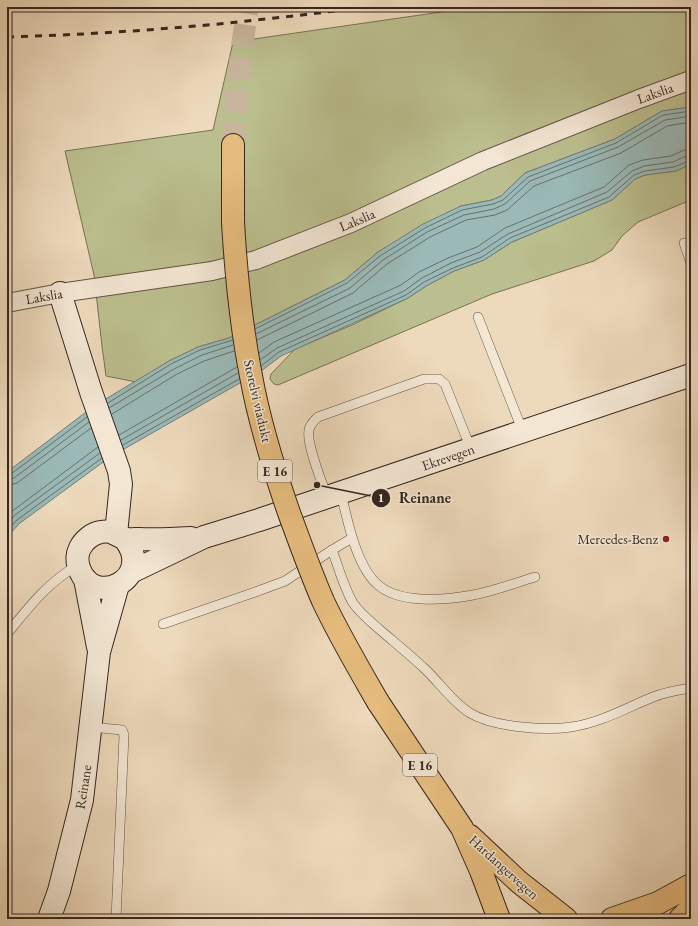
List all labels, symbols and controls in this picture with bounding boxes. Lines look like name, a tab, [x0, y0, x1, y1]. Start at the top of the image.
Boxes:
street label: Lakslia	[634, 78, 676, 108]
street label: Lakslia	[336, 204, 378, 236]
street label: Lakslia	[24, 284, 64, 308]
street label: Storelvi viadukt	[240, 358, 276, 445]
street label: Ekrevegen	[419, 439, 477, 474]
road number: E 16	[258, 460, 292, 482]
callout: Reinane	[371, 485, 458, 512]
text: Reinane	[399, 488, 451, 507]
text: 1	[378, 490, 384, 506]
place label: Mercedes-Benz	[578, 530, 659, 548]
marker: Mercedes-Benz	[661, 534, 671, 544]
road number: E 16	[403, 754, 437, 776]
street label: Reinane	[71, 763, 95, 810]
street label: Hardangervegen	[465, 831, 543, 904]

